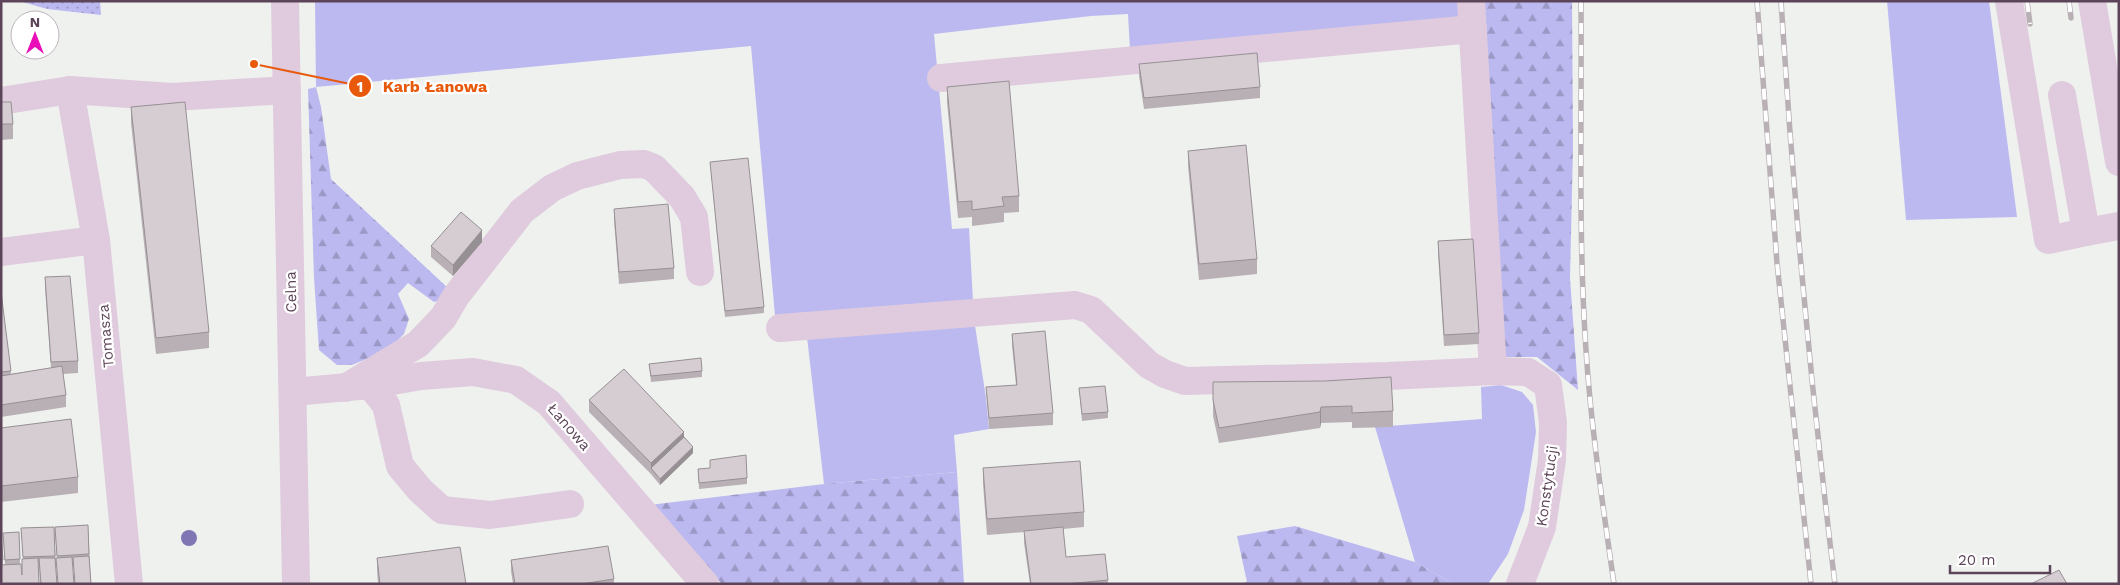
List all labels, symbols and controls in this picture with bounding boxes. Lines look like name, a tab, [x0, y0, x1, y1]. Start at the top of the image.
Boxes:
north arrow	[10, 10, 60, 60]
text: N	[30, 14, 40, 30]
callout: Karb Łanowa	[347, 71, 497, 102]
text: Karb Łanowa	[383, 77, 488, 96]
text: 1	[357, 78, 363, 96]
street label: Celna	[282, 271, 300, 313]
street label: Tomasza	[94, 303, 118, 368]
street label: Łanowa	[544, 400, 595, 455]
street label: Konstytucji	[1532, 444, 1562, 528]
scale bar	[1950, 542, 2050, 574]
text: 20 m	[1958, 551, 1996, 569]

